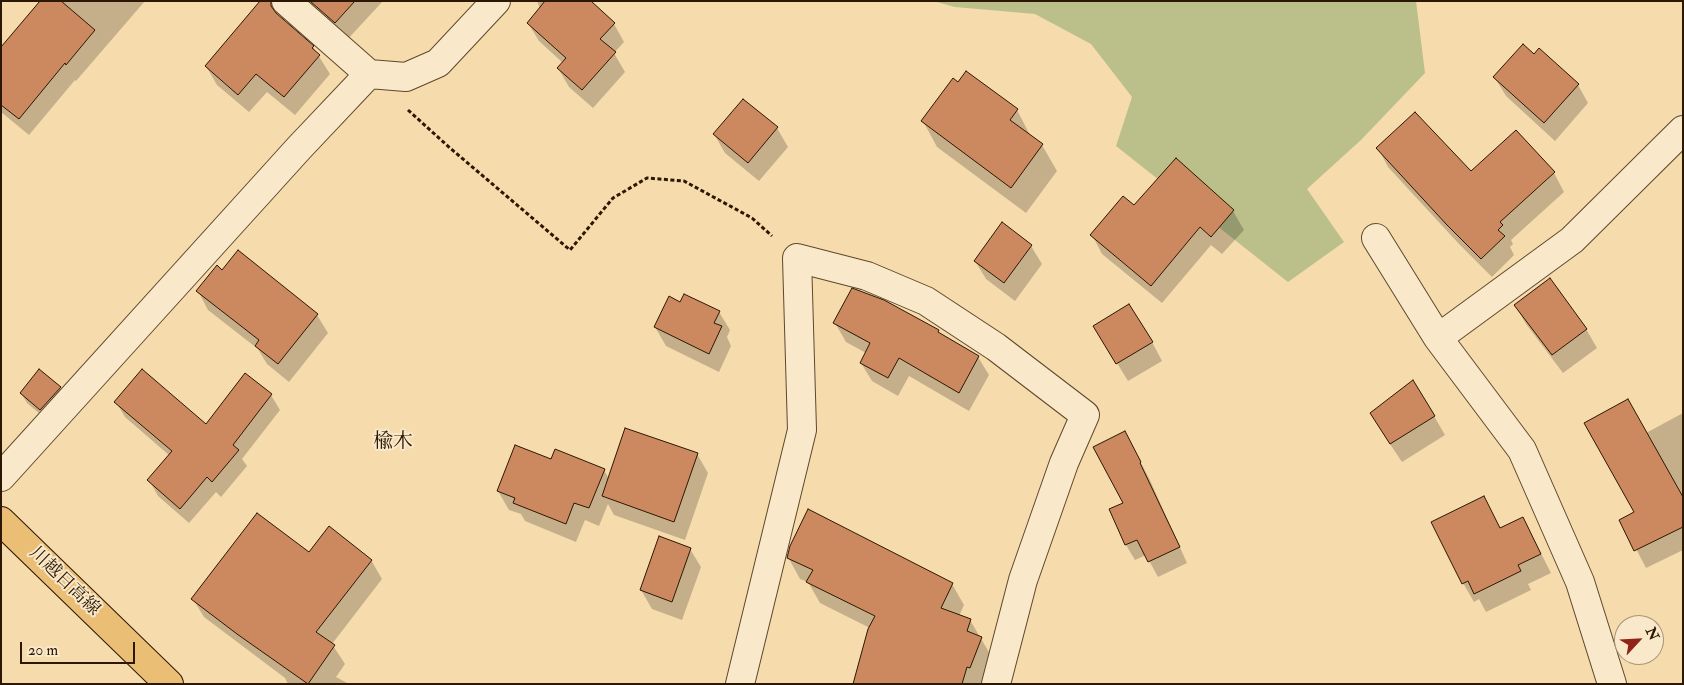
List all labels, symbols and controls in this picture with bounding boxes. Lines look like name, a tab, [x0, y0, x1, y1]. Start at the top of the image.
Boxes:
district label: 楡木	[373, 431, 413, 455]
street label: 川越日高線	[24, 543, 104, 621]
north arrow	[1614, 615, 1664, 665]
text: N	[1642, 625, 1662, 643]
scale bar	[22, 632, 138, 664]
text: 20 m	[28, 641, 58, 660]

